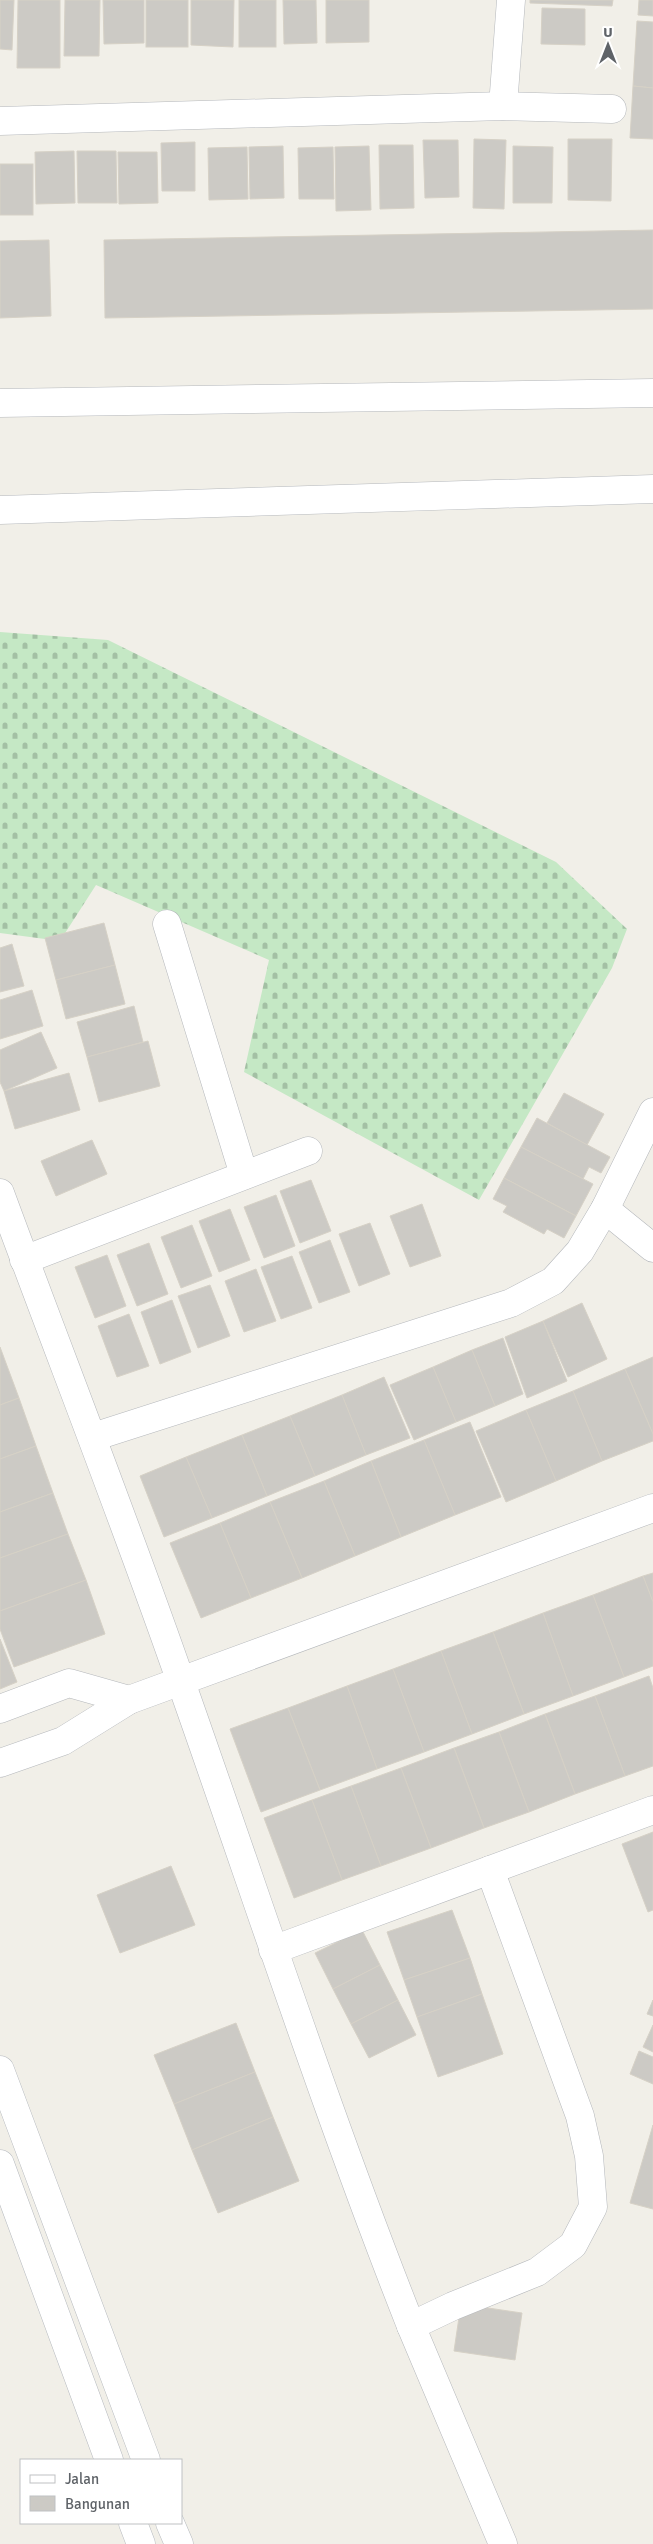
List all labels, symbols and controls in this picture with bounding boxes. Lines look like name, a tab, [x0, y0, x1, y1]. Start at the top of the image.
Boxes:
north arrow	[583, 20, 633, 70]
text: U	[603, 24, 613, 41]
legend	[20, 2459, 182, 2524]
text: Jalan	[65, 2470, 99, 2488]
text: Bangunan	[65, 2495, 130, 2513]

